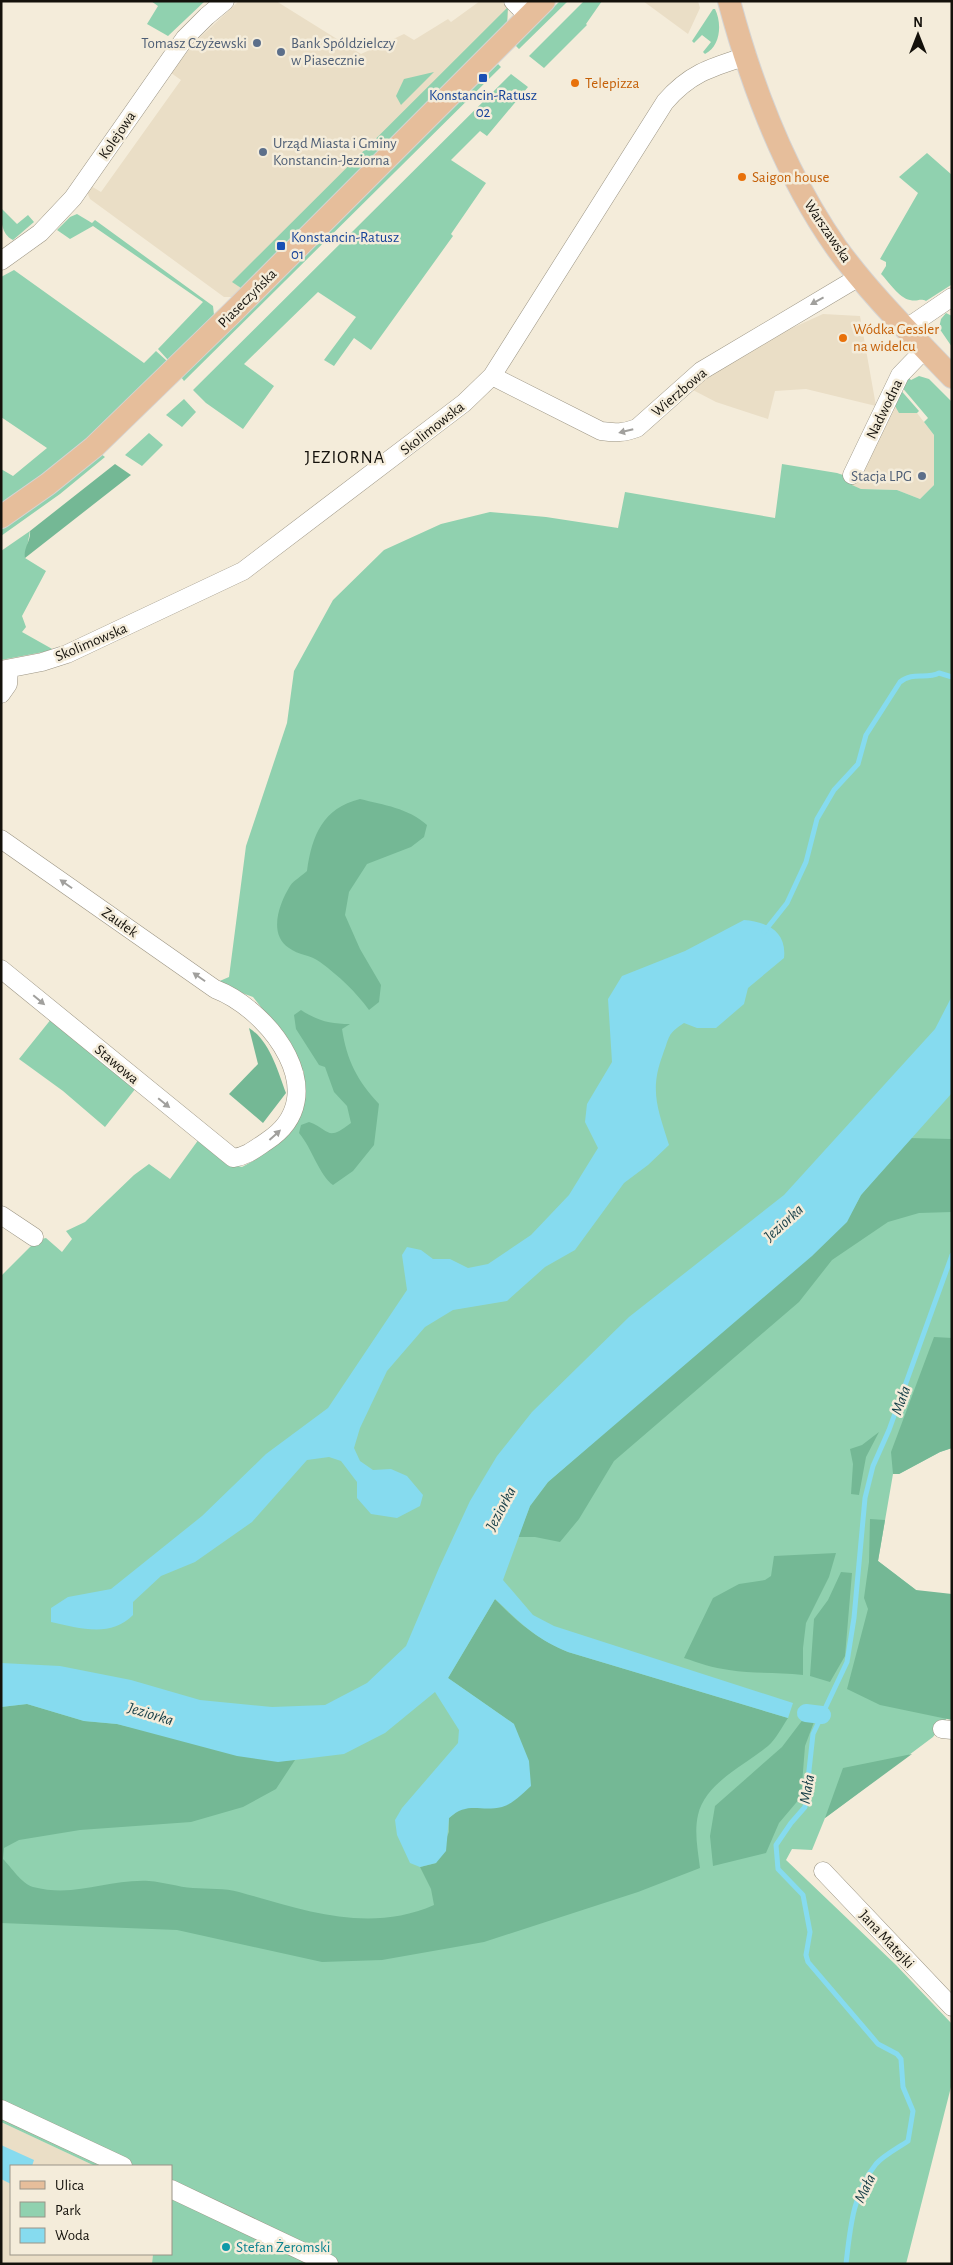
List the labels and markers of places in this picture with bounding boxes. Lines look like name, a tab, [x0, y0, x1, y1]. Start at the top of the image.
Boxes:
place label: Tomasz Czyżewski	[141, 36, 247, 51]
place label: Bank Spóldzielczy w Piasecznie	[291, 36, 396, 68]
marker: Tomasz Czyżewski	[251, 37, 263, 49]
marker: Bank Spóldzielczy w Piasecznie	[275, 46, 287, 58]
marker: Konstancin-Ratusz 02	[477, 72, 489, 84]
place label: Telepizza	[585, 76, 640, 91]
marker: Telepizza	[569, 77, 581, 89]
place label: Konstancin-Ratusz 02	[429, 88, 537, 120]
place label: Urząd Miasta i Gminy Konstancin-Jeziorna	[273, 136, 397, 168]
marker: Urząd Miasta i Gminy Konstancin-Jeziorna	[257, 146, 269, 158]
place label: Saigon house	[752, 170, 829, 185]
marker: Saigon house	[736, 171, 748, 183]
place label: Konstancin-Ratusz 01	[291, 230, 399, 262]
marker: Konstancin-Ratusz 01	[275, 240, 287, 252]
place label: Wódka Gessler na widelcu	[853, 322, 939, 354]
marker: Wódka Gessler na widelcu	[837, 332, 849, 344]
place label: Stacja LPG	[851, 469, 912, 484]
marker: Stacja LPG	[916, 470, 928, 482]
place label: Stefan Żeromski	[236, 2238, 330, 2255]
marker: Stefan Żeromski	[220, 2241, 232, 2253]

